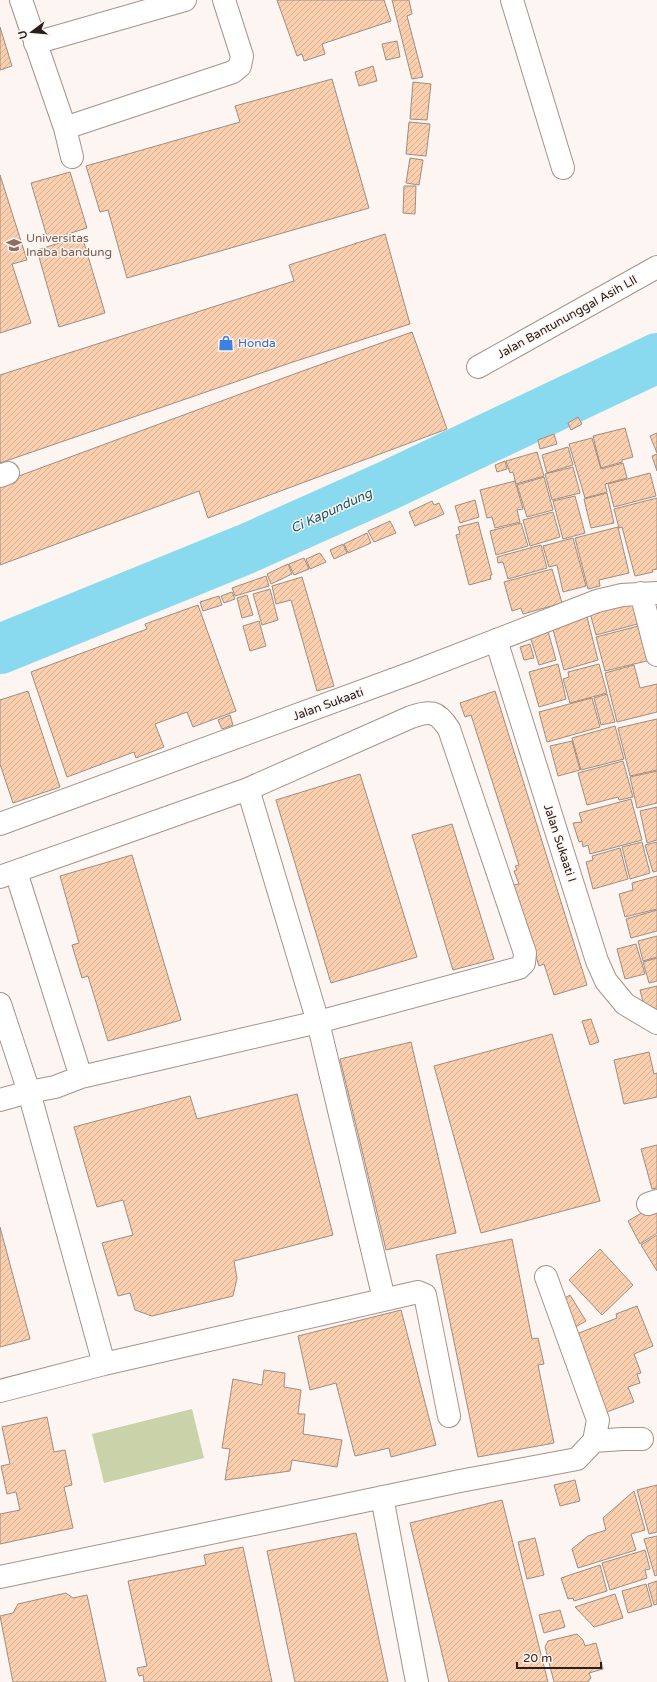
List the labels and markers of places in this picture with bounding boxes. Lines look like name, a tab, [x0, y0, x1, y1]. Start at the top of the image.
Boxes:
place label: Universitas Inaba bandung	[26, 231, 112, 259]
school or university icon: Universitas Inaba bandung	[5, 236, 23, 254]
shop icon: Honda	[217, 334, 235, 352]
place label: Honda	[238, 336, 276, 350]

